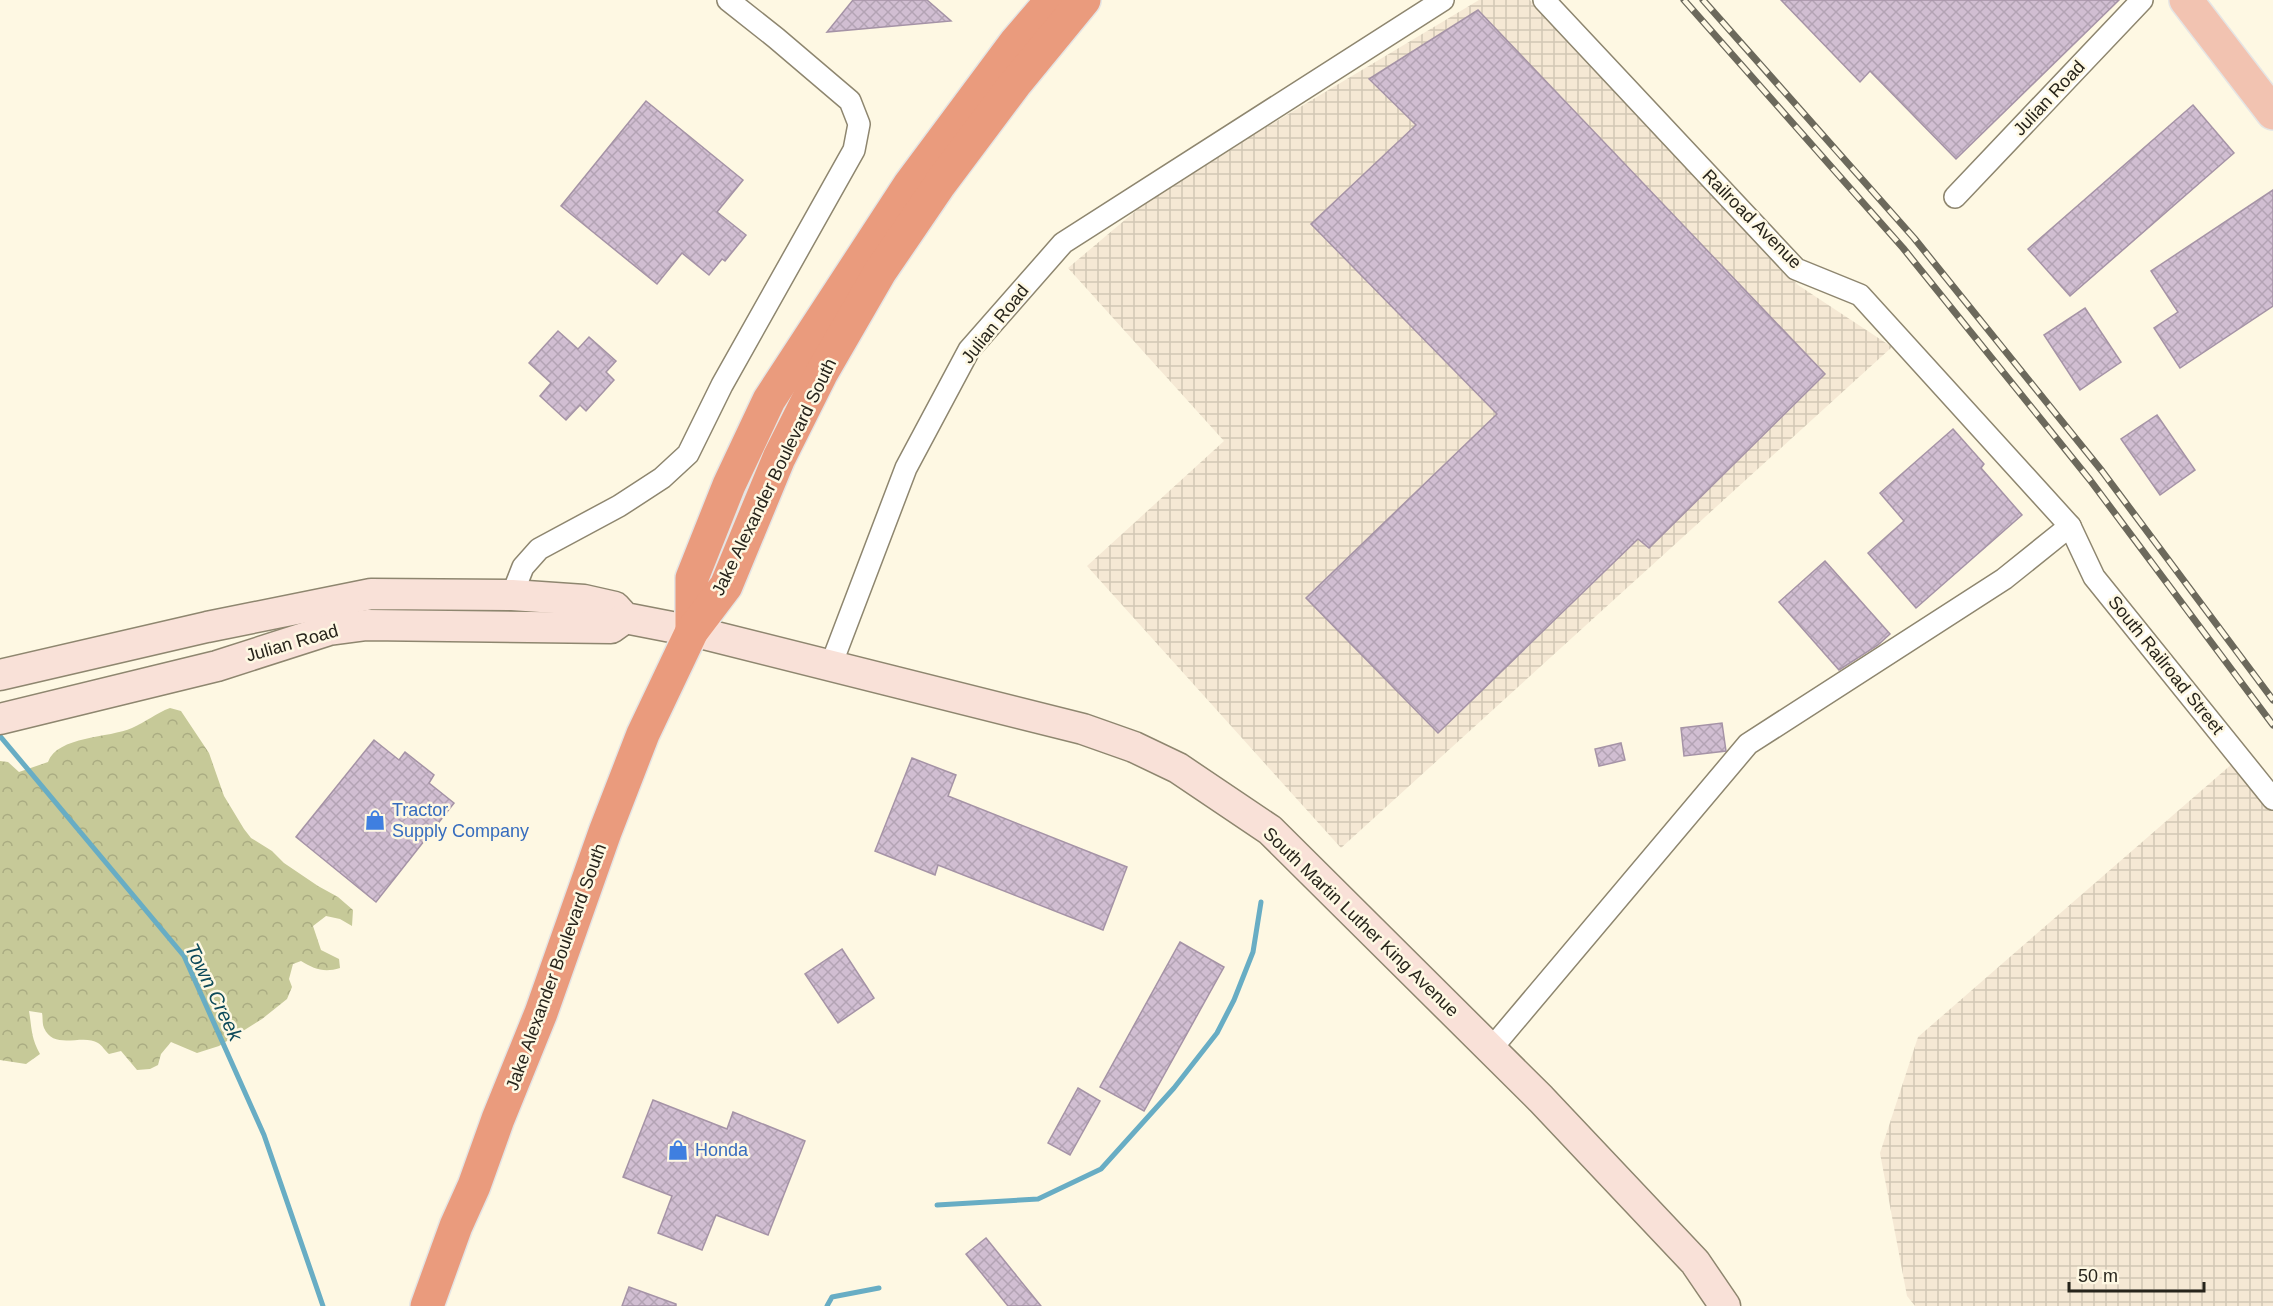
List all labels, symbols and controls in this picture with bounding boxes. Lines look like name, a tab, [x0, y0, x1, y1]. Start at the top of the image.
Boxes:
street label: Julian Road	[2009, 56, 2089, 140]
street label: Railroad Avenue	[1698, 165, 1806, 273]
street label: Julian Road	[957, 281, 1033, 367]
street label: Jake Alexander Boulevard South	[708, 355, 840, 599]
street label: South Railroad Street	[2104, 592, 2228, 738]
street label: Julian Road	[244, 620, 340, 666]
place label: Tractor Supply Company	[392, 800, 529, 841]
shop icon: Tractor Supply Company	[363, 808, 387, 832]
street label: South Martin Luther King Avenue	[1259, 823, 1463, 1021]
street label: Jake Alexander Boulevard South	[502, 841, 610, 1093]
water label: Town Creek	[181, 940, 248, 1045]
shop icon: Honda	[666, 1138, 690, 1162]
place label: Honda	[695, 1140, 749, 1160]
scale bar	[2069, 1255, 2204, 1293]
text: 50 m	[2078, 1266, 2118, 1286]

